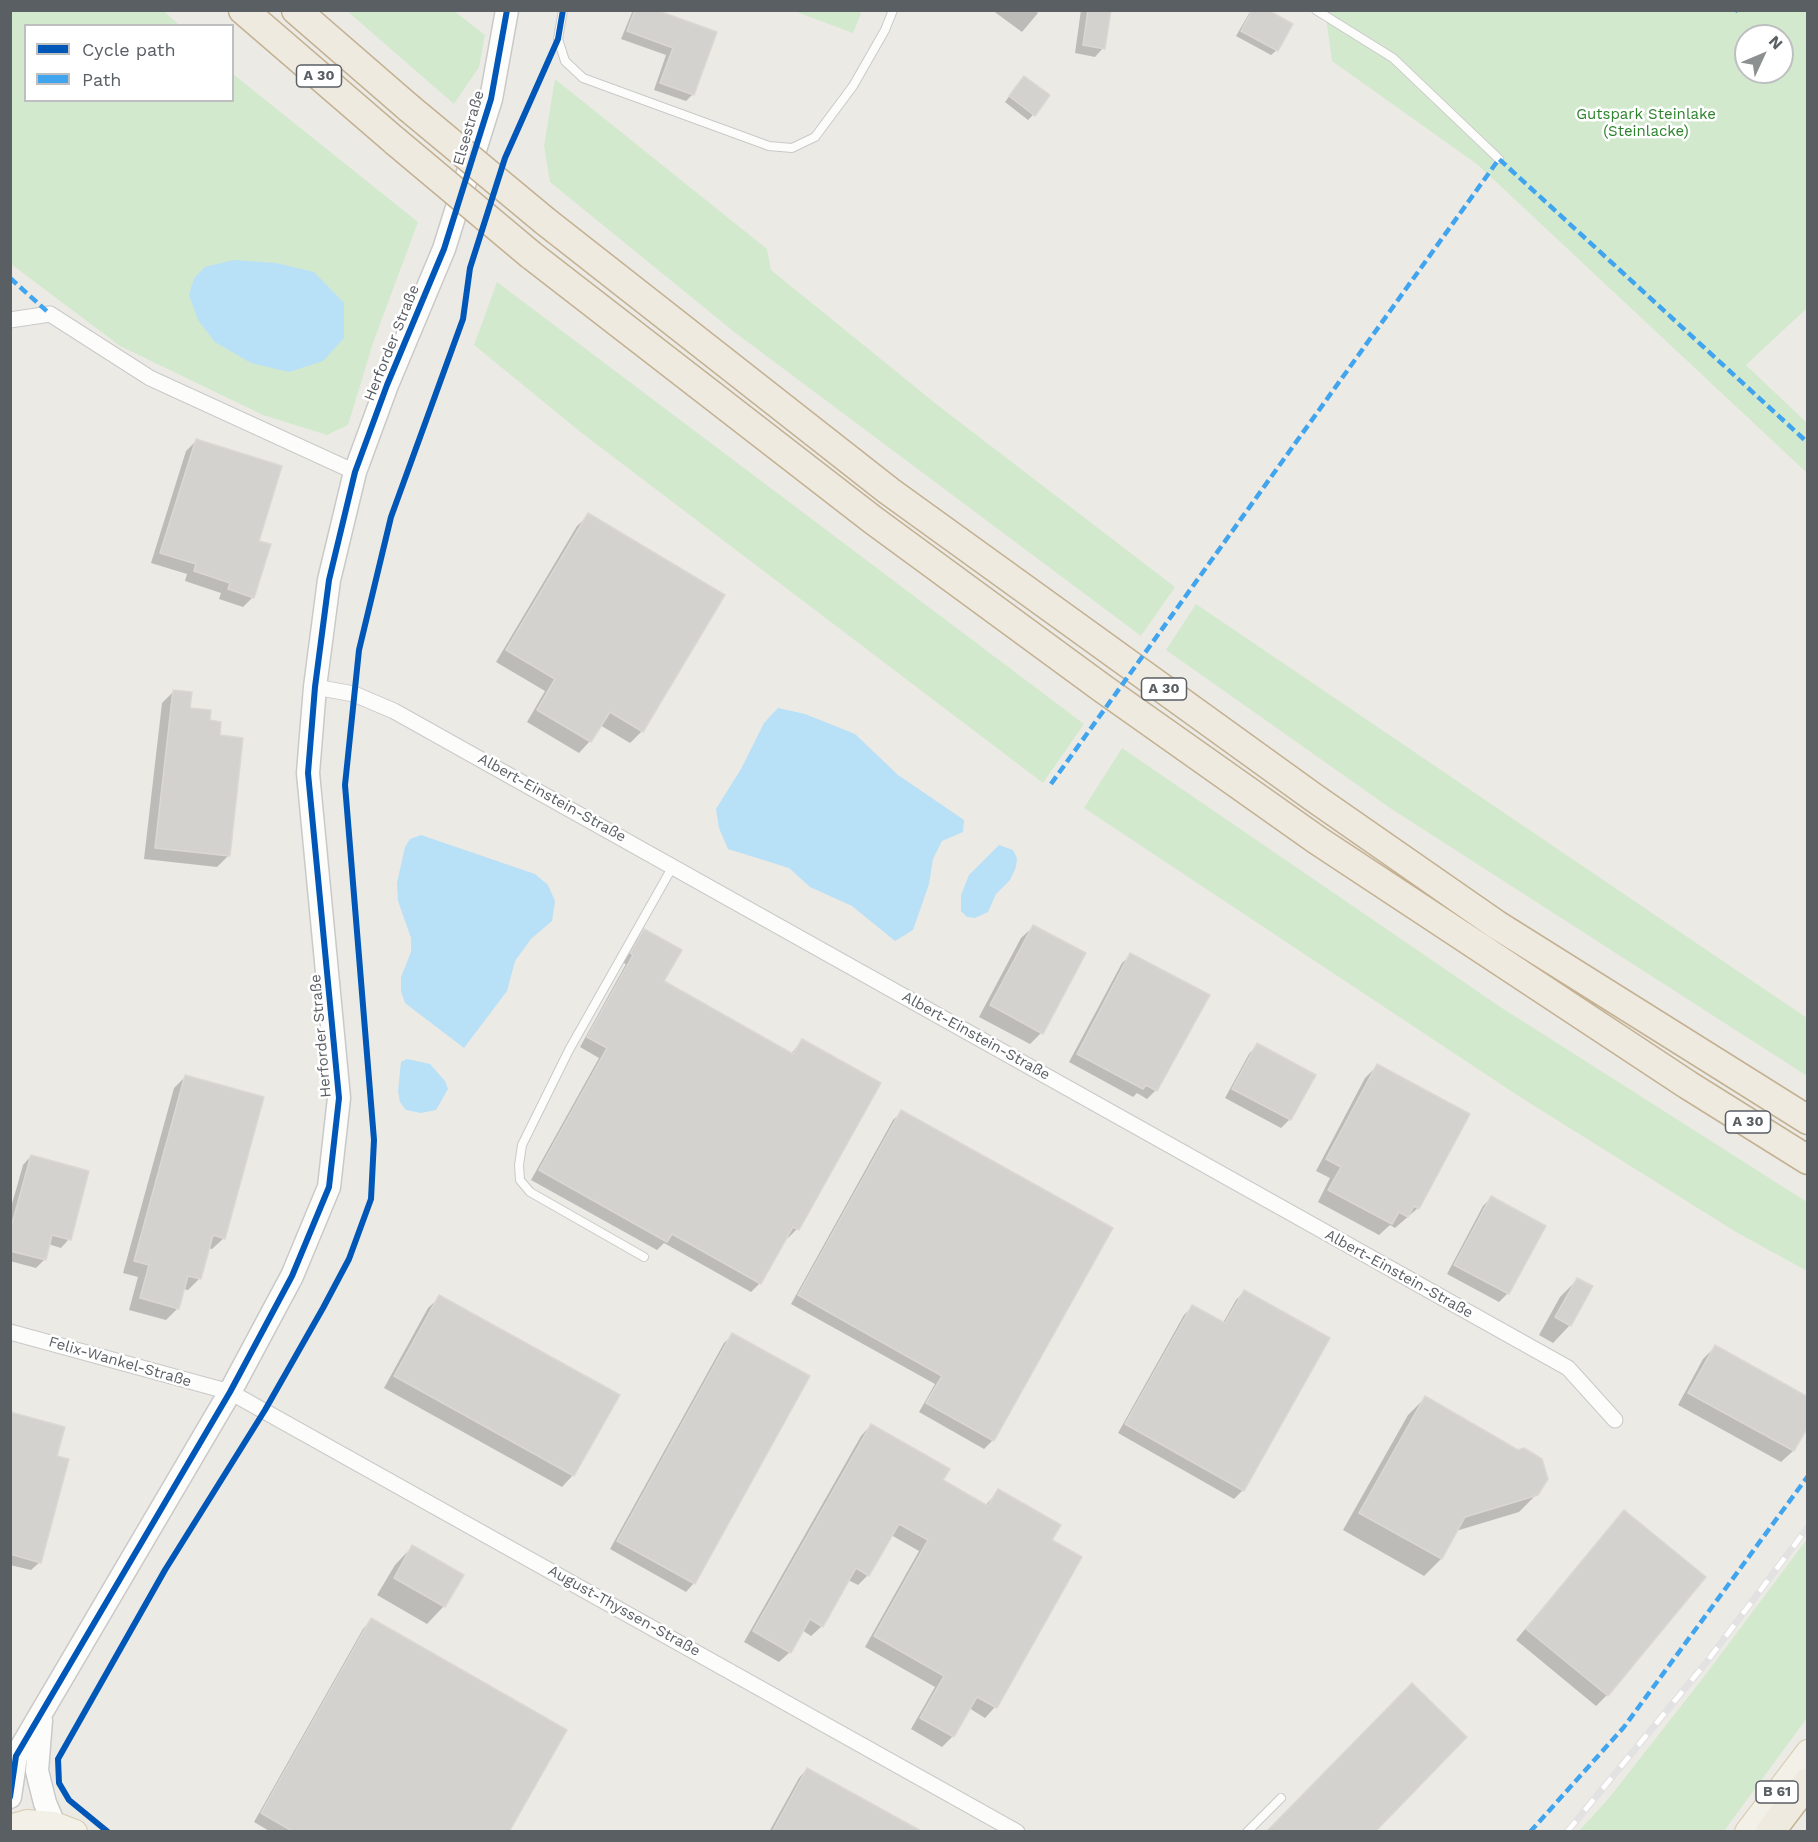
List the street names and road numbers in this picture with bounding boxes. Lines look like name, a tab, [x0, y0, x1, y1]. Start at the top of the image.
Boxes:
road number: A 30	[296, 65, 342, 87]
street label: Elsestraße	[450, 88, 488, 168]
street label: Herforder Straße	[360, 282, 424, 404]
road number: A 30	[1142, 678, 1186, 700]
street label: Albert-Einstein-Straße	[475, 750, 629, 846]
street label: Herforder Straße	[307, 974, 335, 1098]
street label: Albert-Einstein-Straße	[899, 988, 1053, 1084]
road number: A 30	[1726, 1111, 1770, 1133]
street label: Albert-Einstein-Straße	[1322, 1226, 1476, 1322]
street label: Felix-Wankel-Straße	[46, 1333, 194, 1391]
street label: August-Thyssen-Straße	[545, 1562, 703, 1660]
road number: B 61	[1756, 1781, 1798, 1803]

